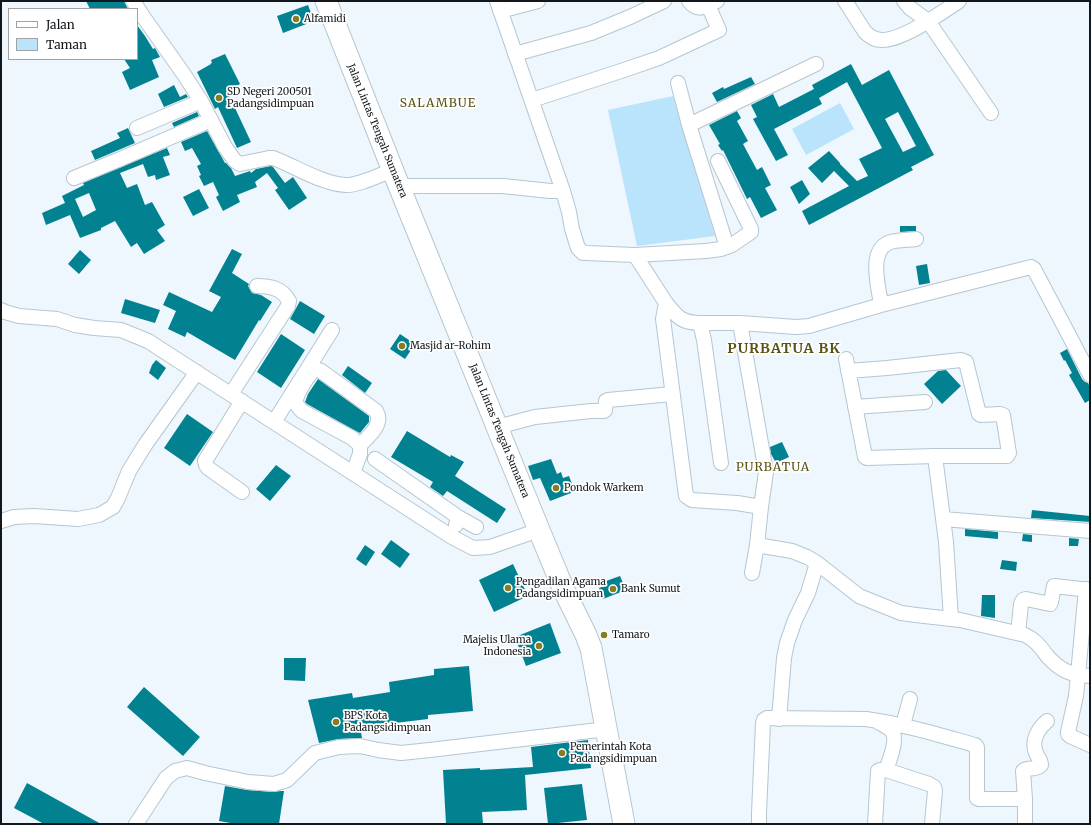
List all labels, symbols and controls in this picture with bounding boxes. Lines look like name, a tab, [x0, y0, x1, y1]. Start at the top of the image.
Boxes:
legend	[8, 8, 138, 60]
place label: Alfamidi	[304, 13, 346, 25]
marker: Alfamidi	[291, 14, 301, 24]
text: Jalan	[46, 17, 75, 32]
text: Taman	[46, 37, 87, 52]
street label: Jalan Lintas Tengah Sumatera	[345, 62, 409, 200]
place label: SD Negeri 200501 Padangsidimpuan	[227, 86, 314, 110]
marker: SD Negeri 200501 Padangsidimpuan	[214, 93, 224, 103]
district label: SALAMBUE	[400, 97, 476, 111]
place label: Masjid ar-Rohim	[410, 340, 491, 352]
marker: Masjid ar-Rohim	[397, 341, 407, 351]
district label: PURBATUA BK	[727, 341, 841, 357]
street label: Jalan Lintas Tengah Sumatera	[467, 362, 531, 500]
district label: PURBATUA	[736, 461, 810, 475]
place label: Pondok Warkem	[564, 482, 644, 494]
marker: Pondok Warkem	[551, 483, 561, 493]
place label: Pengadilan Agama Padangsidimpuan	[516, 576, 606, 600]
marker: Pengadilan Agama Padangsidimpuan	[503, 583, 513, 593]
place label: Bank Sumut	[621, 583, 680, 595]
marker: Bank Sumut	[608, 584, 618, 594]
place label: Tamaro	[612, 629, 649, 641]
marker: Tamaro	[599, 630, 609, 640]
place label: Majelis Ulama Indonesia	[463, 634, 531, 658]
marker: Majelis Ulama Indonesia	[534, 641, 544, 651]
place label: BPS Kota Padangsidimpuan	[344, 710, 431, 734]
marker: BPS Kota Padangsidimpuan	[331, 717, 341, 727]
place label: Pemerintah Kota Padangsidimpuan	[570, 741, 657, 764]
marker: Pemerintah Kota Padangsidimpuan	[557, 748, 567, 758]

